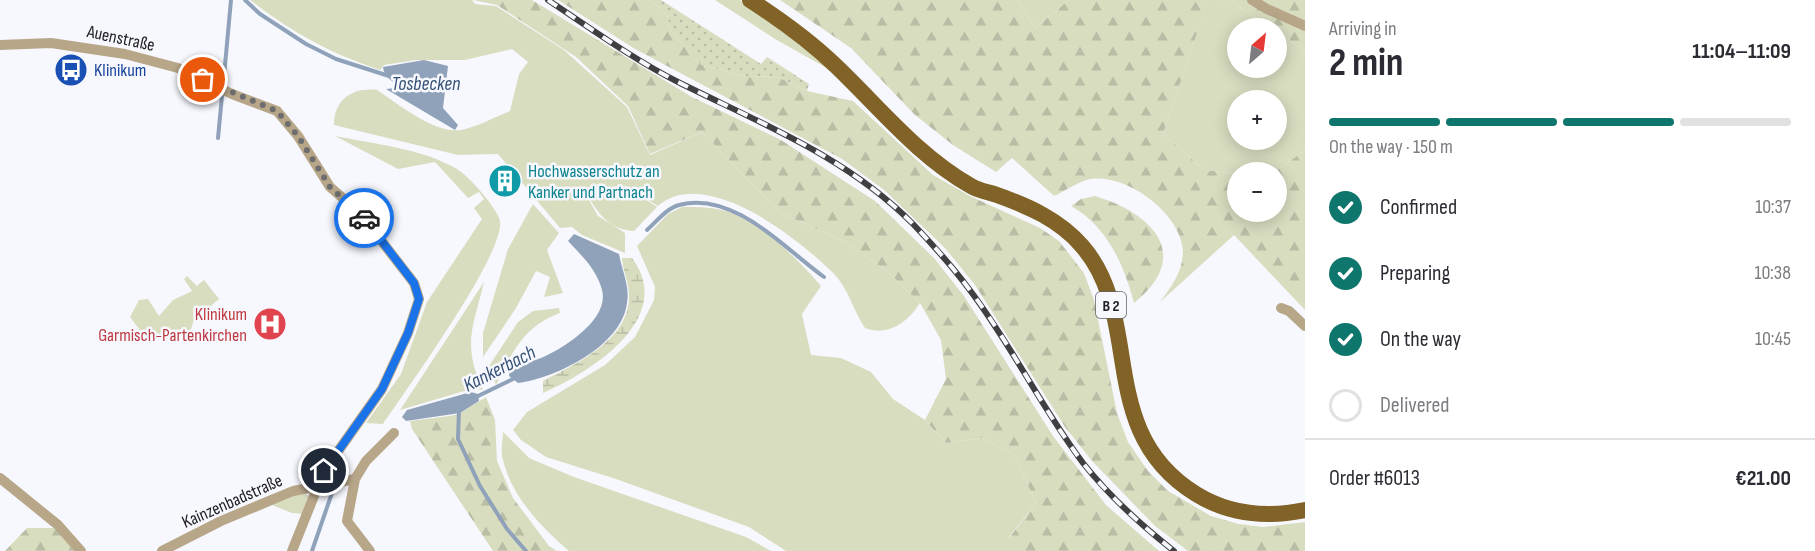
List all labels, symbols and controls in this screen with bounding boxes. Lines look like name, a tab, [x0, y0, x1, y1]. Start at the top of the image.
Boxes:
text: Arriving in	[1329, 17, 1397, 41]
north arrow	[1227, 18, 1287, 78]
map controls	[1227, 18, 1287, 222]
street label: Auenstraße	[84, 21, 157, 56]
text: 11:04–11:09	[1692, 38, 1791, 65]
text: 2 min	[1329, 40, 1403, 87]
bus stop icon: Klinikum	[53, 52, 89, 88]
pin	[177, 54, 228, 105]
place label: Klinikum	[94, 60, 146, 81]
icon: bag	[186, 63, 219, 96]
water label: Tosbecken	[392, 72, 460, 96]
button: +	[1227, 90, 1287, 150]
text: On the way · 150 m	[1329, 135, 1453, 159]
place label: Hochwasserschutz an Kanker und Partnach	[528, 161, 660, 203]
button: −	[1227, 162, 1287, 222]
building icon: Hochwasserschutz an Kanker und Partnach	[487, 163, 523, 199]
courier	[334, 188, 394, 248]
icon: check	[1329, 191, 1362, 224]
text: Confirmed	[1380, 194, 1457, 221]
text: 10:37	[1755, 195, 1791, 219]
icon: car	[348, 202, 381, 235]
icon: check	[1329, 257, 1362, 290]
text: Preparing	[1380, 260, 1450, 287]
text: 10:38	[1754, 261, 1791, 285]
road number: B 2	[1096, 292, 1126, 318]
place label: Klinikum Garmisch-Partenkirchen	[98, 304, 247, 346]
hospital icon: Klinikum Garmisch-Partenkirchen	[252, 306, 288, 342]
icon: check	[1329, 323, 1362, 356]
text: On the way	[1380, 326, 1461, 353]
text: 10:45	[1755, 327, 1791, 351]
water label: Kankerbach	[459, 341, 540, 397]
text: Delivered	[1380, 392, 1449, 419]
pin	[298, 445, 349, 496]
icon: home	[307, 454, 340, 487]
text: Order #6013	[1329, 465, 1420, 492]
text: €21.00	[1735, 465, 1791, 492]
street label: Kainzenbadstraße	[179, 470, 286, 533]

